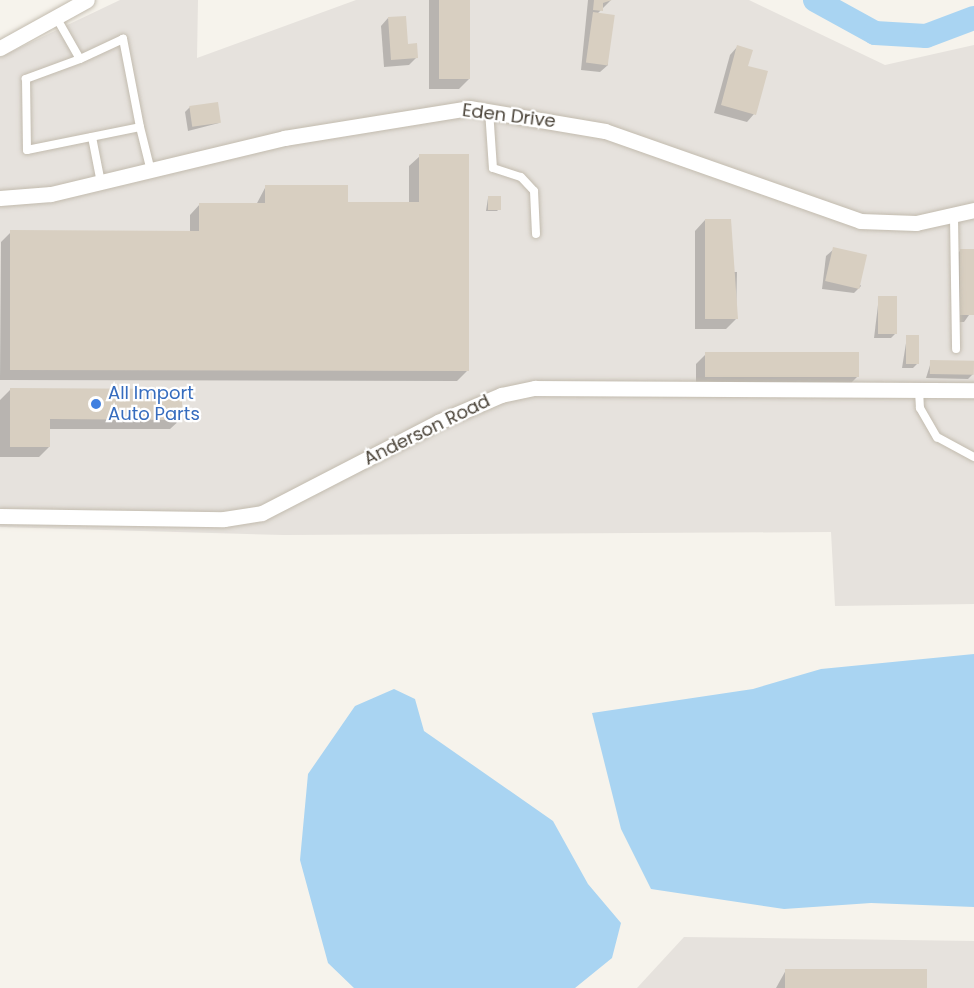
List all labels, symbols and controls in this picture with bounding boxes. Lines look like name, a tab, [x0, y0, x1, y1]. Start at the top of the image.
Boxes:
street label: Eden Drive	[461, 100, 557, 132]
place label: All Import Auto Parts	[108, 383, 200, 426]
street label: Anderson Road	[360, 390, 494, 470]
marker: All Import Auto Parts	[89, 397, 103, 411]

